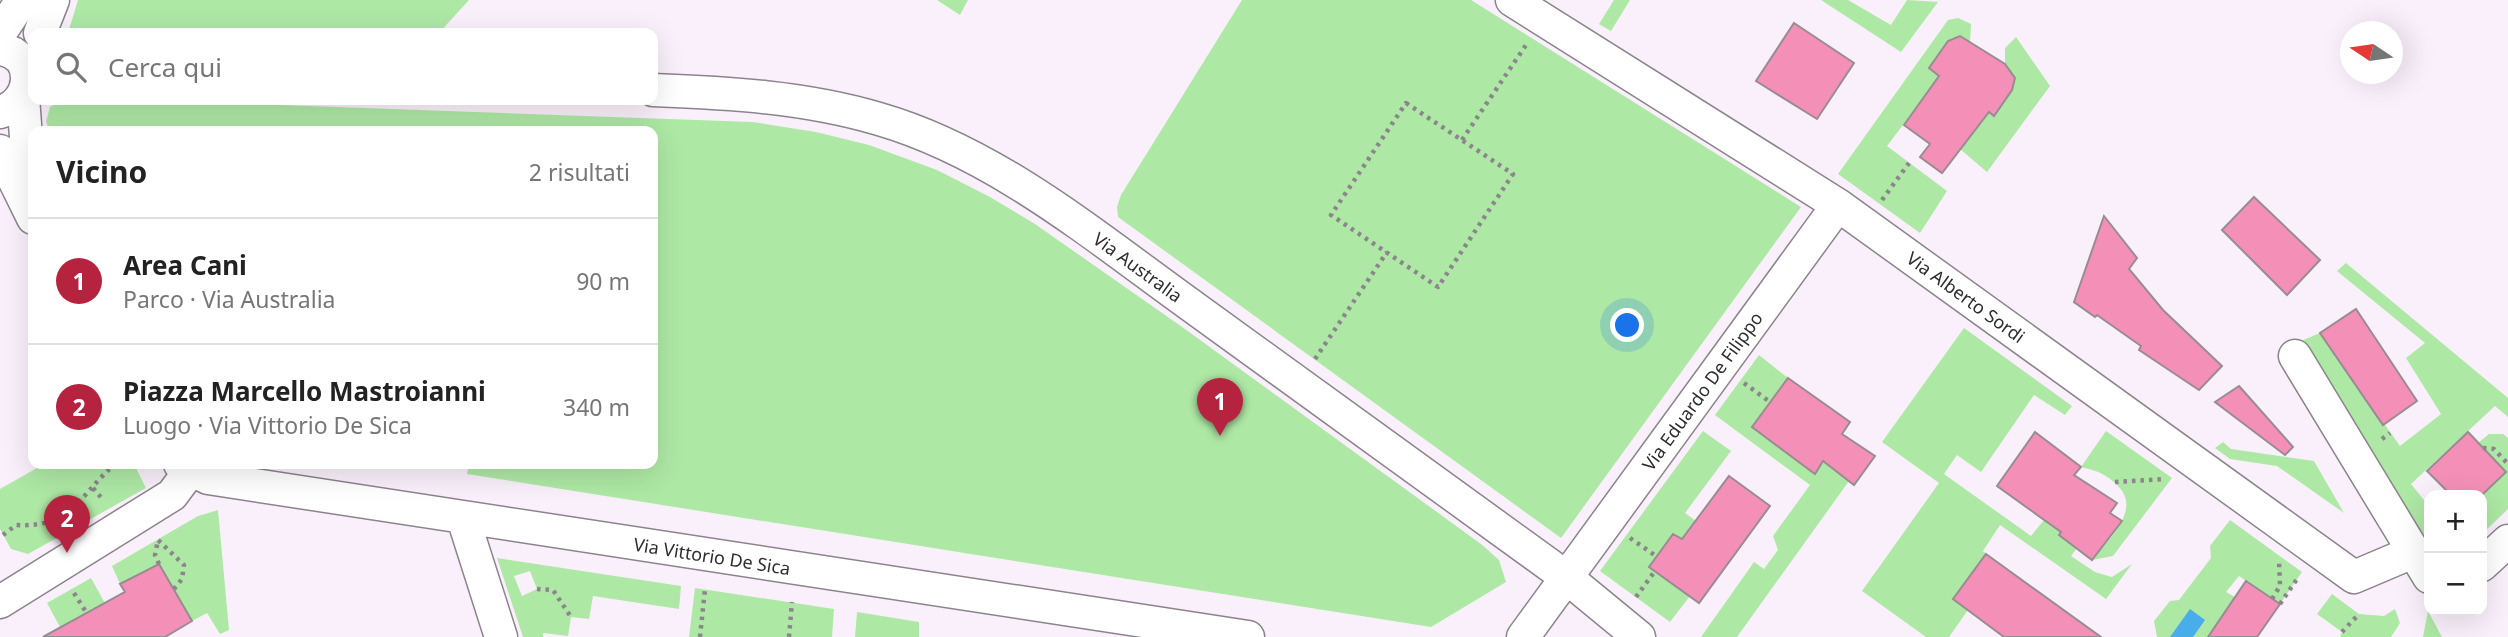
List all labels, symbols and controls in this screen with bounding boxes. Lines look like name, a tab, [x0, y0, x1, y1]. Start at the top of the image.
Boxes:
north arrow	[2340, 21, 2403, 84]
search box	[28, 28, 658, 105]
icon: search	[52, 48, 90, 86]
text: Cerca qui	[108, 49, 222, 85]
text: Vicino	[56, 151, 147, 192]
text: 2 risultati	[529, 156, 630, 188]
street label: Via Australia	[1089, 227, 1187, 307]
street label: Via Alberto Sordi	[1902, 246, 2030, 348]
text: Area Cani	[123, 247, 247, 283]
text: 1	[72, 265, 86, 297]
text: 90 m	[576, 265, 630, 297]
text: Parco · Via Australia	[123, 283, 336, 315]
street label: Via Eduardo De Filippo	[1636, 307, 1768, 475]
your location	[1610, 308, 1644, 342]
text: Piazza Marcello Mastroianni	[123, 373, 486, 409]
pin: 1	[1197, 378, 1243, 436]
text: 2	[72, 391, 86, 423]
text: 340 m	[563, 391, 630, 423]
text: Luogo · Via Vittorio De Sica	[123, 409, 412, 441]
map controls	[2424, 490, 2487, 616]
button: +	[2424, 490, 2487, 553]
pin: 2	[44, 495, 90, 553]
street label: Via Vittorio De Sica	[632, 532, 792, 580]
button: −	[2424, 553, 2487, 616]

